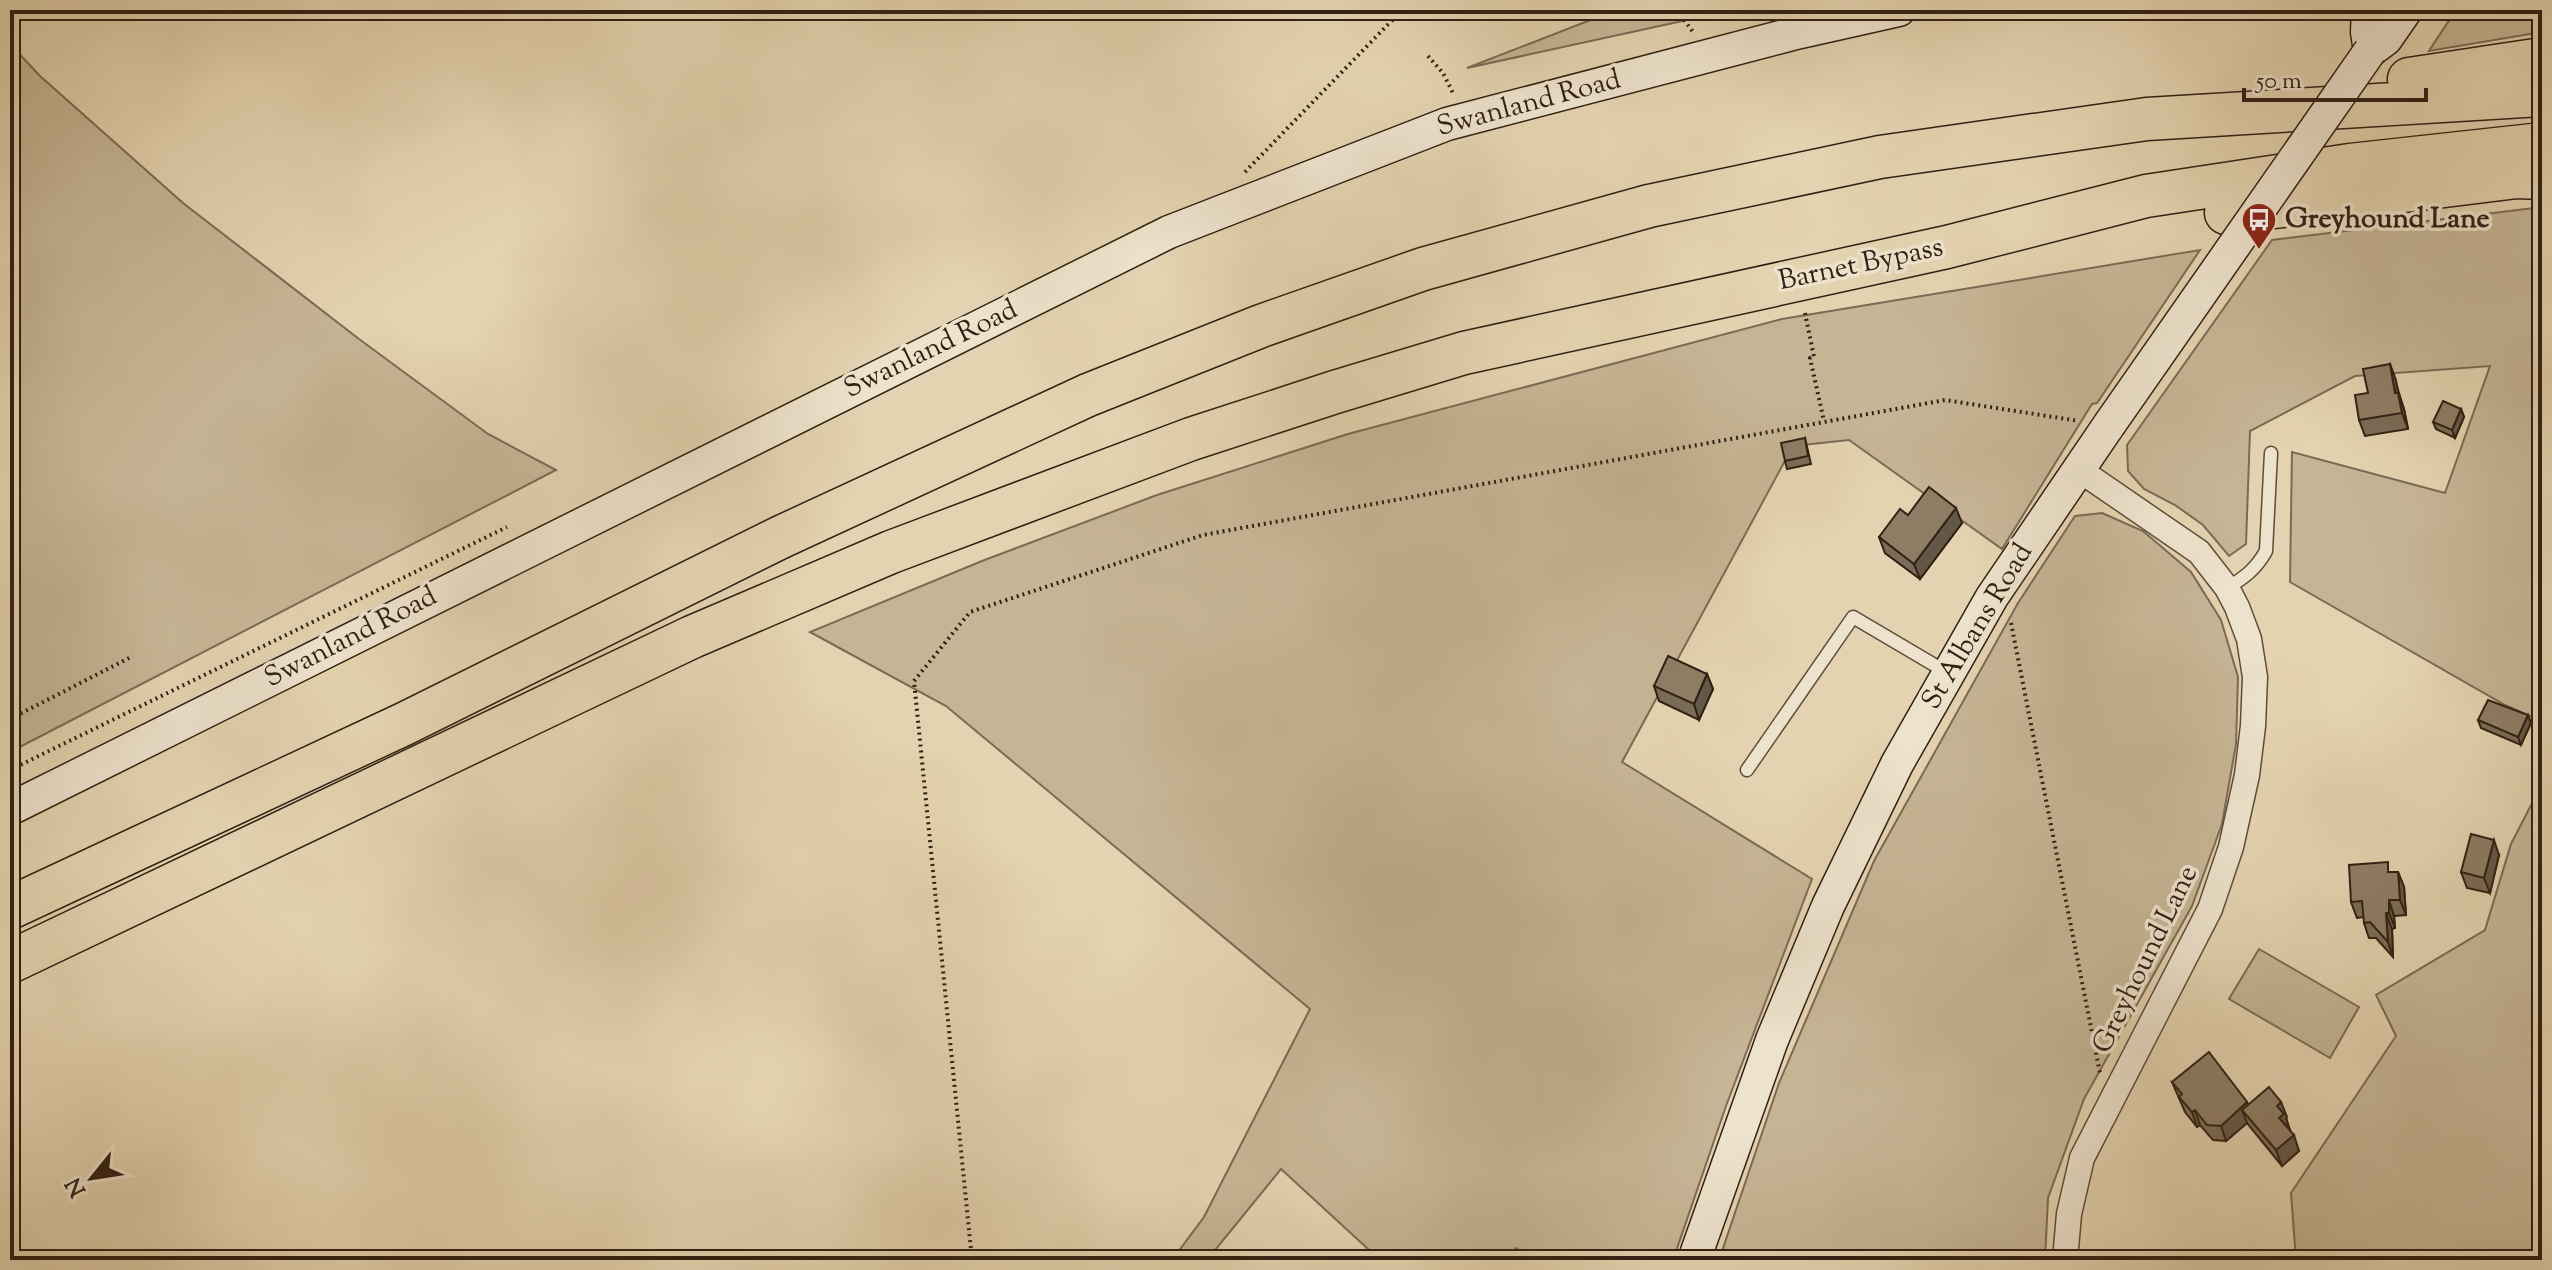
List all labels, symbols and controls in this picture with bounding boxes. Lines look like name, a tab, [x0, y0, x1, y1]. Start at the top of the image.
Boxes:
scale bar	[2244, 52, 2426, 102]
street label: Swanland Road	[1433, 60, 1626, 148]
text: 50 m	[2254, 65, 2302, 99]
place label: Greyhound Lane	[2285, 200, 2490, 240]
bus stop icon: Greyhound Lane	[2240, 201, 2278, 251]
street label: Barnet Bypass	[1775, 228, 1947, 302]
street label: Swanland Road	[837, 291, 1025, 409]
street label: St Albans Road	[1913, 536, 2044, 718]
street label: Swanland Road	[258, 577, 444, 699]
street label: Greyhound Lane	[2083, 859, 2209, 1061]
north arrow	[52, 1138, 132, 1218]
text: N	[59, 1171, 96, 1202]

